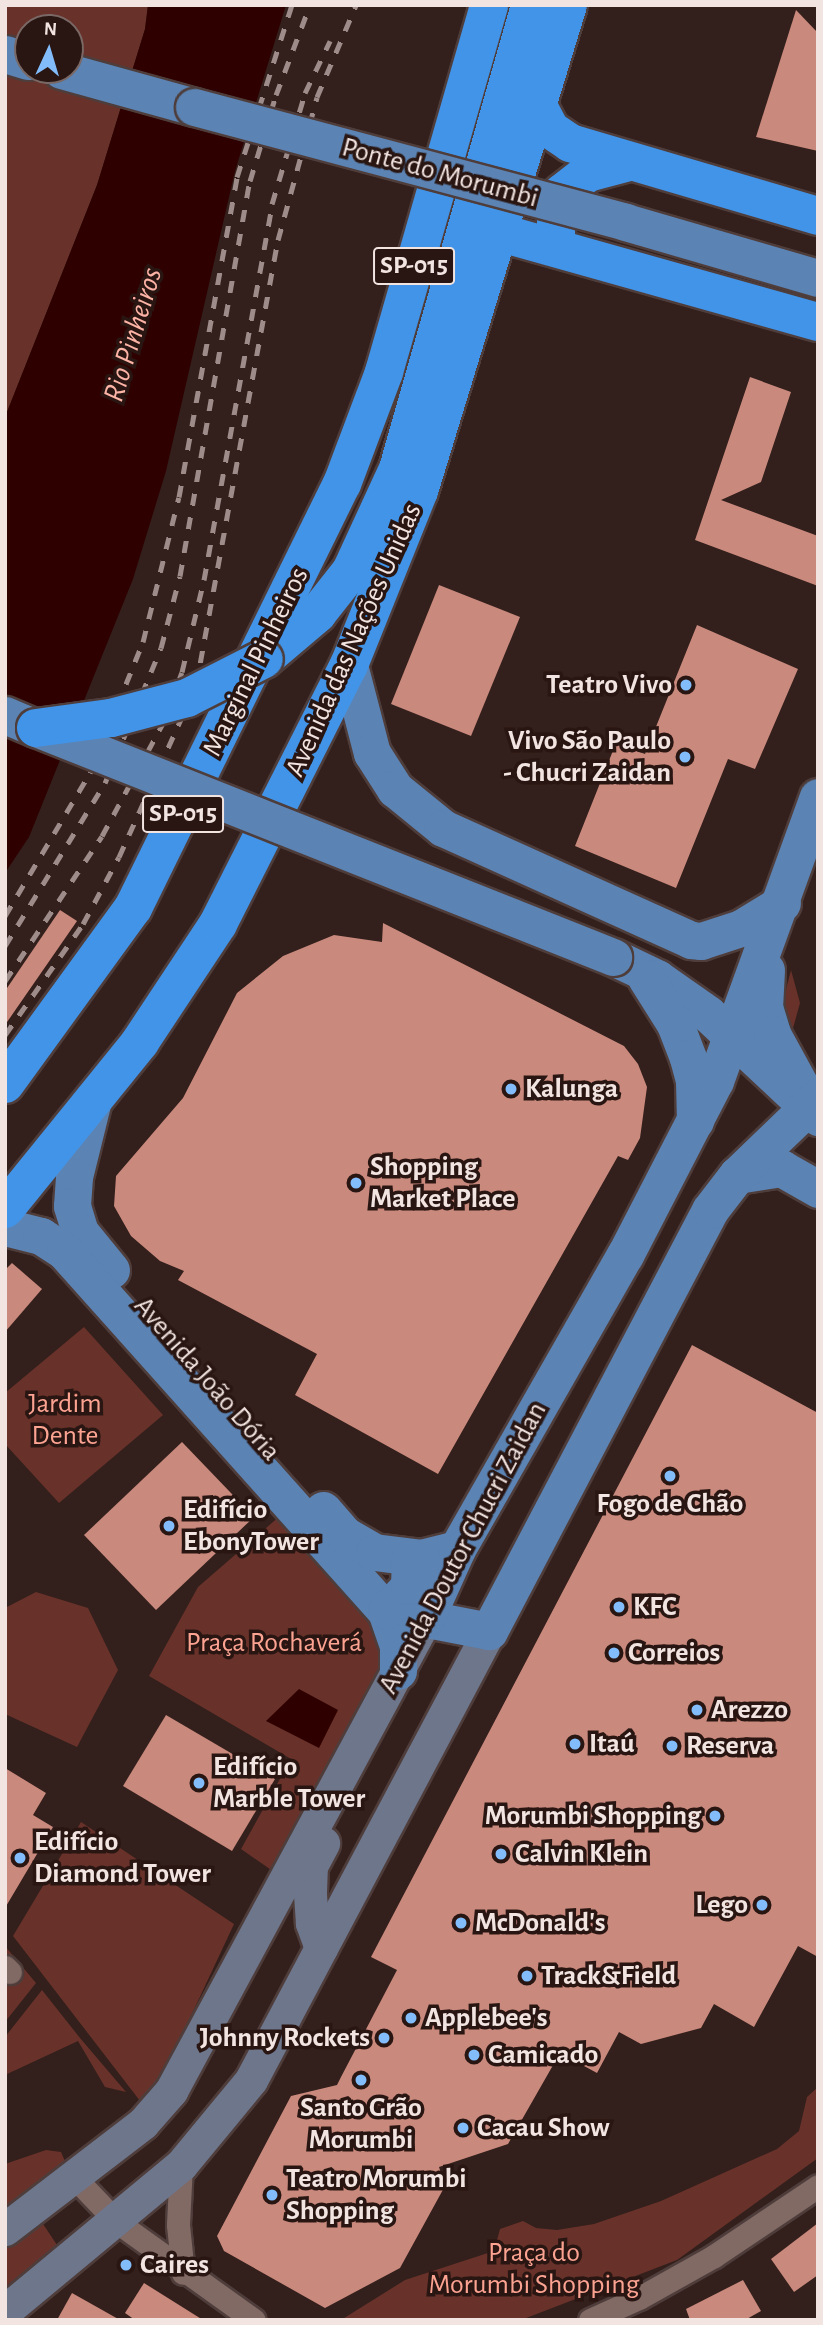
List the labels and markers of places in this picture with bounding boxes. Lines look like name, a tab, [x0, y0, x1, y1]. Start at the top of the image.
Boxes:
place label: Teatro Vivo	[546, 668, 672, 702]
marker: Teatro Vivo	[678, 677, 694, 693]
place label: Vivo São Paulo - Chucri Zaidan	[503, 724, 671, 790]
marker: Vivo São Paulo - Chucri Zaidan	[677, 749, 693, 765]
place label: Kalunga	[525, 1072, 618, 1106]
marker: Kalunga	[503, 1081, 519, 1097]
place label: Shopping Market Place	[370, 1150, 515, 1216]
marker: Shopping Market Place	[348, 1175, 364, 1191]
marker: Fogo de Chão	[662, 1468, 678, 1484]
place label: Fogo de Chão	[597, 1487, 743, 1521]
place label: Edifício EbonyTower	[183, 1493, 319, 1559]
marker: Edifício EbonyTower	[161, 1518, 177, 1534]
place label: KFC	[633, 1590, 677, 1624]
marker: KFC	[611, 1599, 627, 1615]
place label: Correios	[628, 1636, 720, 1670]
marker: Correios	[606, 1645, 622, 1661]
place label: Arezzo	[711, 1693, 788, 1727]
marker: Arezzo	[689, 1702, 705, 1718]
place label: Itaú	[589, 1727, 635, 1761]
place label: Reserva	[686, 1729, 774, 1763]
marker: Itaú	[567, 1736, 583, 1752]
marker: Reserva	[664, 1738, 680, 1754]
place label: Edifício Marble Tower	[213, 1750, 365, 1816]
marker: Edifício Marble Tower	[191, 1775, 207, 1791]
place label: Morumbi Shopping	[485, 1799, 701, 1833]
marker: Morumbi Shopping	[707, 1808, 723, 1824]
place label: Edifício Diamond Tower	[34, 1825, 211, 1891]
place label: Calvin Klein	[515, 1837, 648, 1871]
marker: Calvin Klein	[493, 1846, 509, 1862]
marker: Edifício Diamond Tower	[12, 1850, 28, 1866]
place label: Lego	[695, 1888, 748, 1922]
marker: Lego	[754, 1897, 770, 1913]
place label: McDonald's	[475, 1906, 605, 1940]
marker: McDonald's	[453, 1915, 469, 1931]
place label: Track&Field	[541, 1959, 676, 1993]
marker: Track&Field	[519, 1968, 535, 1984]
place label: Applebee's	[425, 2001, 548, 2035]
marker: Applebee's	[403, 2010, 419, 2026]
place label: Johnny Rockets	[200, 2021, 370, 2055]
marker: Johnny Rockets	[376, 2030, 392, 2046]
place label: Camicado	[488, 2038, 598, 2072]
marker: Camicado	[466, 2047, 482, 2063]
marker: Santo Grão Morumbi	[353, 2072, 369, 2088]
place label: Santo Grão Morumbi	[300, 2091, 422, 2157]
place label: Cacau Show	[477, 2111, 609, 2145]
marker: Cacau Show	[455, 2120, 471, 2136]
place label: Teatro Morumbi Shopping	[286, 2162, 467, 2228]
marker: Teatro Morumbi Shopping	[264, 2187, 280, 2203]
place label: Caires	[140, 2248, 209, 2282]
marker: Caires	[118, 2257, 134, 2273]

